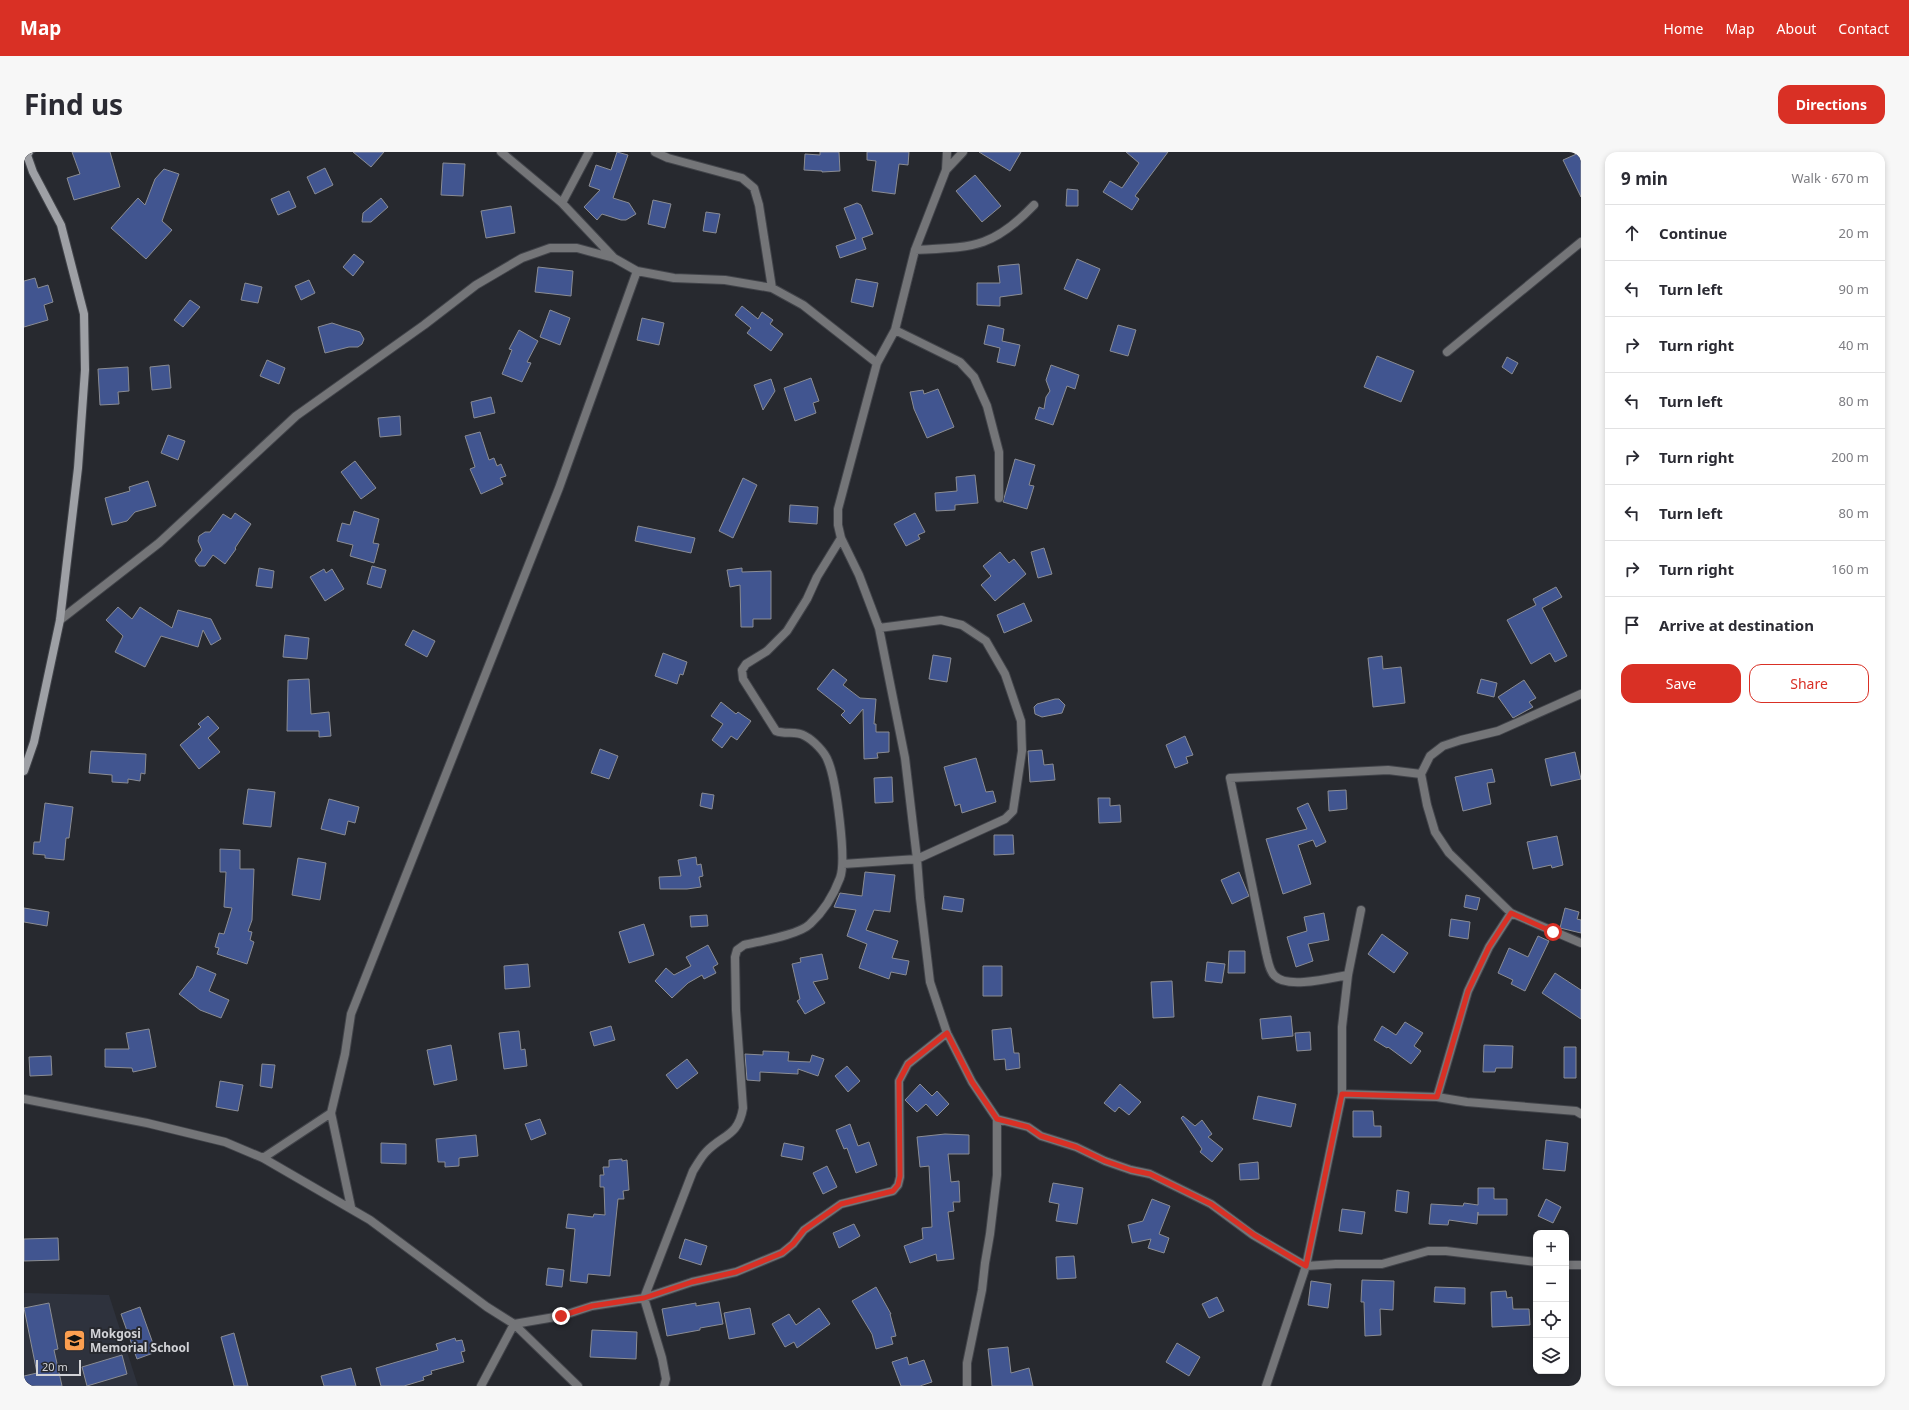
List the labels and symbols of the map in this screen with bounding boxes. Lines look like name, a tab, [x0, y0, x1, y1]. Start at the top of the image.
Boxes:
route start	[1544, 923, 1562, 941]
route end	[552, 1307, 570, 1325]
place label: Mokgosi Memorial School	[90, 1325, 190, 1356]
school or university icon: Mokgosi Memorial School	[61, 1327, 87, 1353]
scale bar	[36, 1358, 81, 1377]

